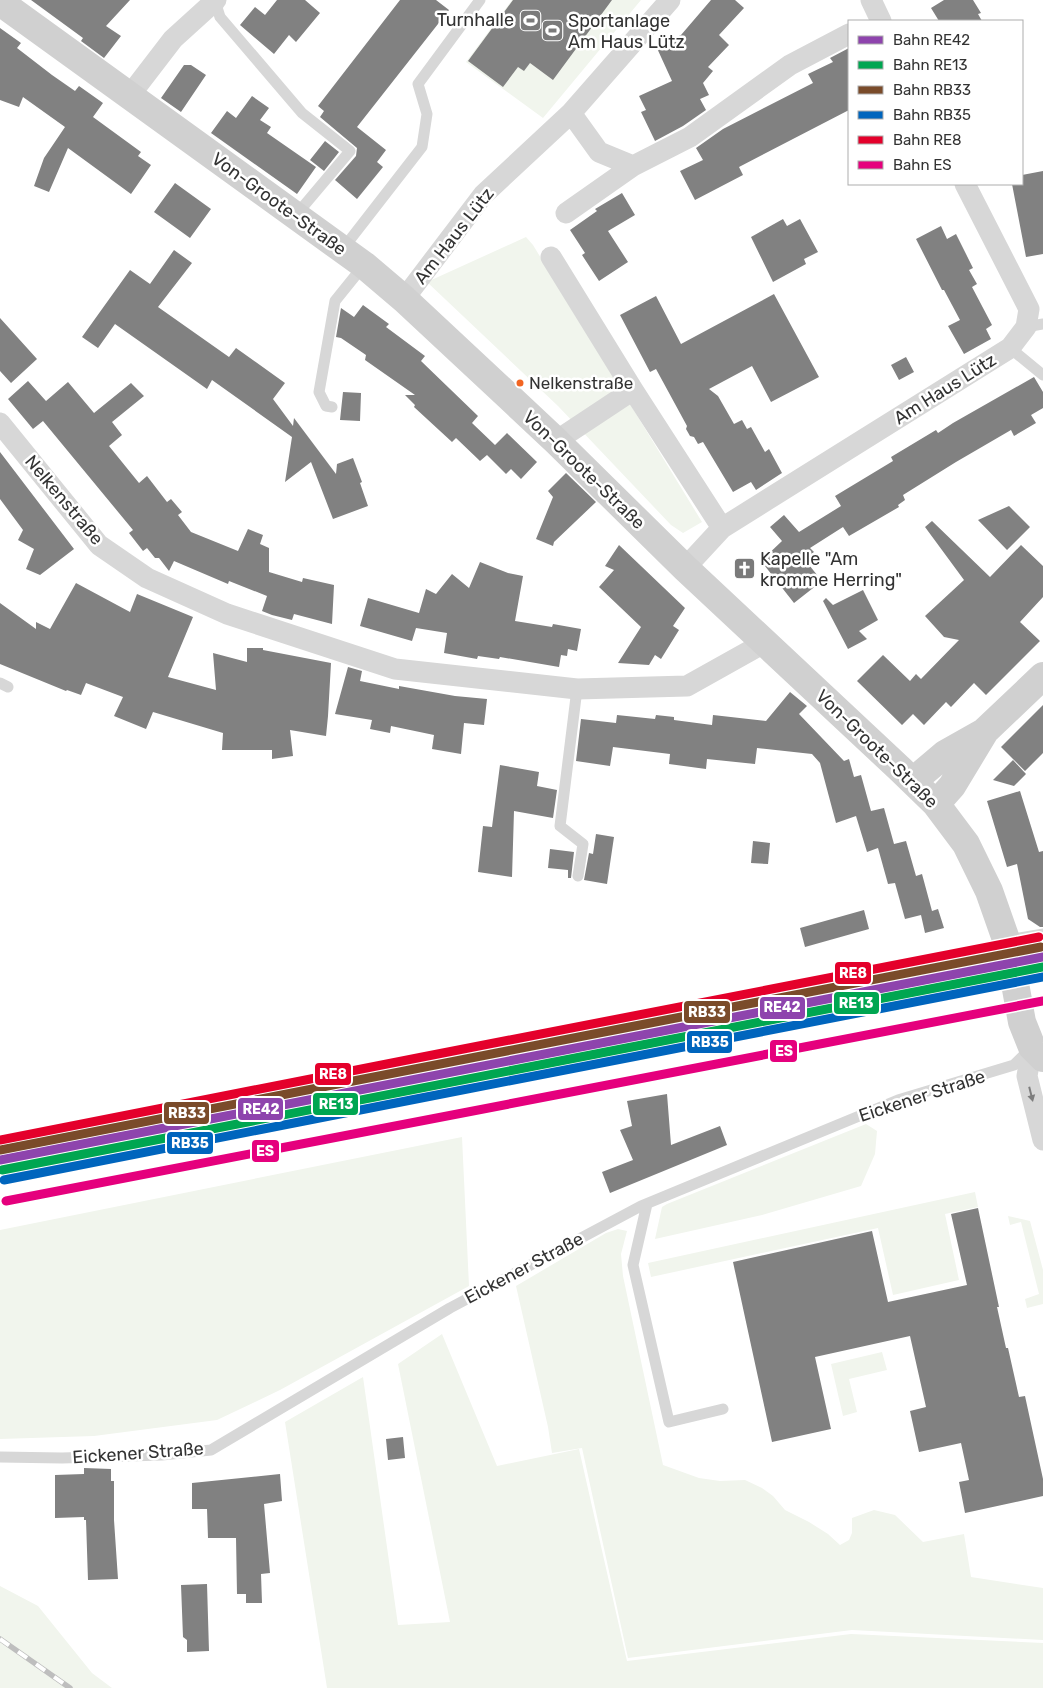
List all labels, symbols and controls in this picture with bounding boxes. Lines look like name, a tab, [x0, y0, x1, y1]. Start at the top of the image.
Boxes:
sports icon: Turnhalle	[518, 8, 542, 32]
place label: Turnhalle	[437, 9, 514, 31]
place label: Sportanlage Am Haus Lütz	[568, 10, 685, 53]
sports icon: Sportanlage Am Haus Lütz	[540, 19, 564, 43]
legend	[848, 20, 1023, 185]
text: Bahn RE42	[893, 31, 970, 49]
text: Bahn RE13	[893, 56, 967, 74]
text: Bahn RB33	[893, 81, 971, 99]
text: Bahn RB35	[893, 106, 971, 124]
text: Bahn RE8	[893, 131, 962, 149]
street label: Von-Groote-Straße	[207, 148, 351, 260]
text: Bahn ES	[893, 156, 952, 174]
street label: Am Haus Lütz	[409, 183, 499, 289]
street label: Am Haus Lütz	[890, 349, 1000, 429]
place label: Nelkenstraße	[529, 373, 633, 393]
marker: Nelkenstraße	[515, 378, 525, 388]
street label: Von-Groote-Straße	[518, 406, 650, 534]
street label: Nelkenstraße	[20, 451, 108, 549]
place label: Kapelle "Am kromme Herring"	[760, 548, 902, 591]
church icon: Kapelle "Am kromme Herring"	[732, 557, 756, 581]
street label: Von-Groote-Straße	[811, 685, 943, 813]
line badge: RE8	[834, 961, 872, 985]
text: RE8	[839, 965, 867, 982]
line badge: RE13	[833, 991, 880, 1015]
text: RE13	[839, 995, 873, 1012]
line badge: RE42	[759, 996, 806, 1020]
text: RE42	[763, 999, 801, 1016]
line badge: RB33	[683, 1000, 731, 1024]
text: RB33	[688, 1004, 726, 1021]
line badge: RB35	[686, 1030, 733, 1054]
text: RB35	[691, 1034, 729, 1051]
line badge: ES	[769, 1039, 798, 1063]
text: ES	[775, 1043, 793, 1060]
line badge: RE8	[314, 1062, 352, 1086]
street label: Eickener Straße	[856, 1065, 988, 1127]
text: RE8	[319, 1066, 347, 1083]
one-way arrow	[1027, 1086, 1035, 1101]
line badge: RE13	[312, 1092, 359, 1116]
text: RE13	[319, 1096, 353, 1113]
line badge: RE42	[237, 1097, 284, 1121]
line badge: RB33	[163, 1101, 210, 1125]
text: RE42	[242, 1101, 280, 1118]
text: RB33	[168, 1105, 206, 1122]
line badge: RB35	[166, 1131, 214, 1155]
text: RB35	[171, 1135, 209, 1152]
line badge: ES	[251, 1139, 280, 1163]
text: ES	[256, 1143, 274, 1160]
street label: Eickener Straße	[461, 1227, 587, 1309]
street label: Eickener Straße	[72, 1437, 204, 1469]

